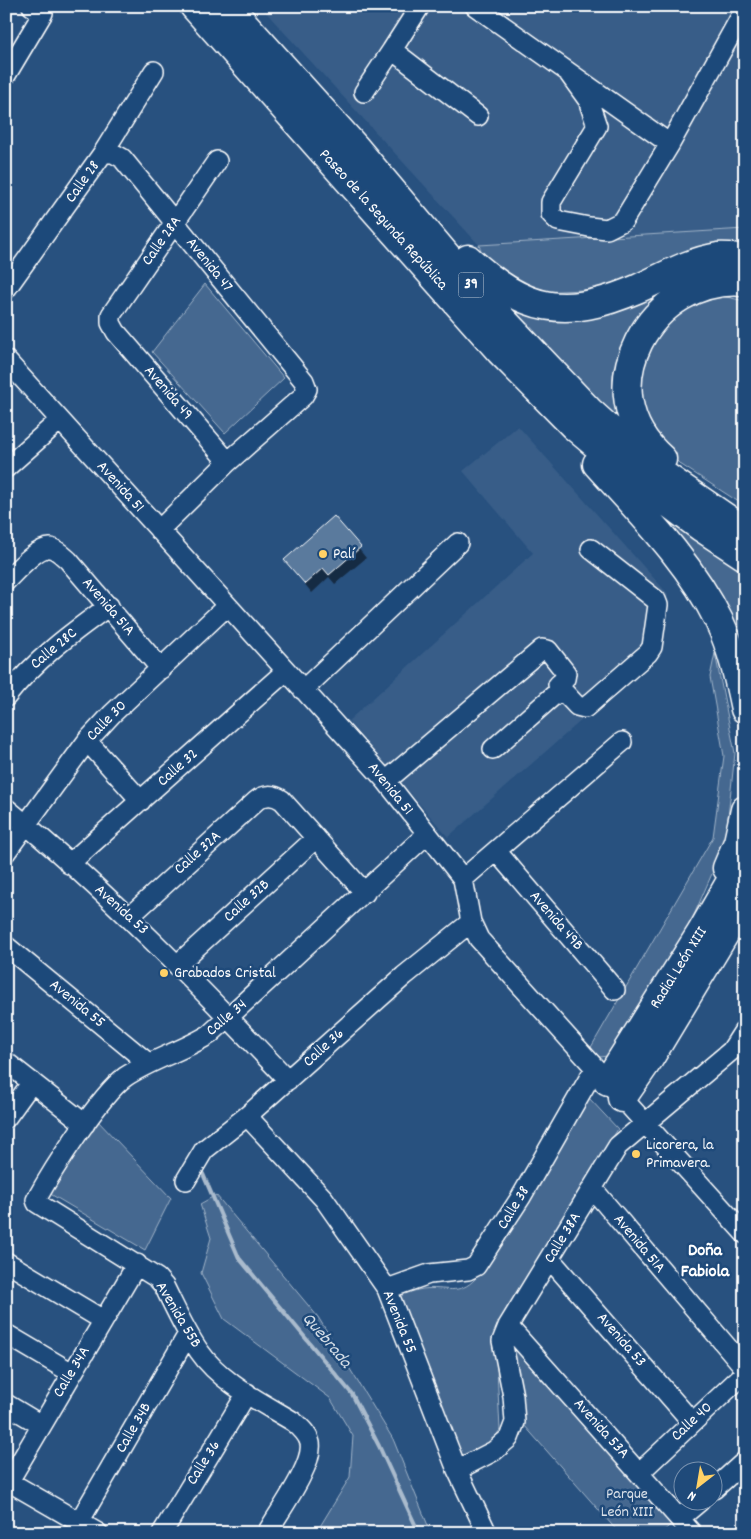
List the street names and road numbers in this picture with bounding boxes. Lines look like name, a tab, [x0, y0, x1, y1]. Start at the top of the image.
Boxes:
street label: Paseo de la Segunda República	[313, 144, 453, 296]
street label: Calle 28	[60, 156, 106, 208]
street label: Calle 28A	[137, 211, 188, 270]
street label: Avenida 47	[180, 233, 238, 297]
road number: 39	[458, 272, 484, 298]
street label: Avenida 49	[138, 361, 198, 425]
street label: Avenida 51	[91, 456, 149, 518]
street label: Avenida 51A	[76, 573, 140, 642]
street label: Calle 28C	[26, 622, 83, 676]
street label: Calle 30	[82, 695, 132, 747]
street label: Calle 32	[153, 743, 203, 793]
street label: Avenida 51	[361, 758, 419, 820]
street label: Calle 32A	[169, 825, 227, 880]
street label: Calle 32B	[219, 874, 275, 928]
street label: Avenida 53	[89, 879, 153, 941]
street label: Avenida 49B	[523, 886, 589, 956]
street label: Radial León XIII	[645, 922, 713, 1014]
street label: Avenida 55	[44, 974, 110, 1034]
street label: Calle 34	[201, 994, 253, 1042]
street label: Calle 36	[298, 1023, 350, 1073]
street label: Calle 38	[492, 1182, 536, 1234]
street label: Calle 38A	[539, 1208, 587, 1268]
street label: Avenida 51A	[607, 1209, 671, 1279]
street label: Avenida 55B	[149, 1277, 207, 1353]
street label: Avenida 55	[376, 1287, 422, 1357]
street label: Avenida 53	[591, 1308, 651, 1372]
street label: Calle 34A	[48, 1342, 96, 1402]
street label: Avenida 53A	[567, 1394, 635, 1465]
street label: Calle 40	[666, 1397, 718, 1447]
street label: Calle 34B	[110, 1398, 158, 1458]
street label: Calle 36	[181, 1436, 227, 1490]

